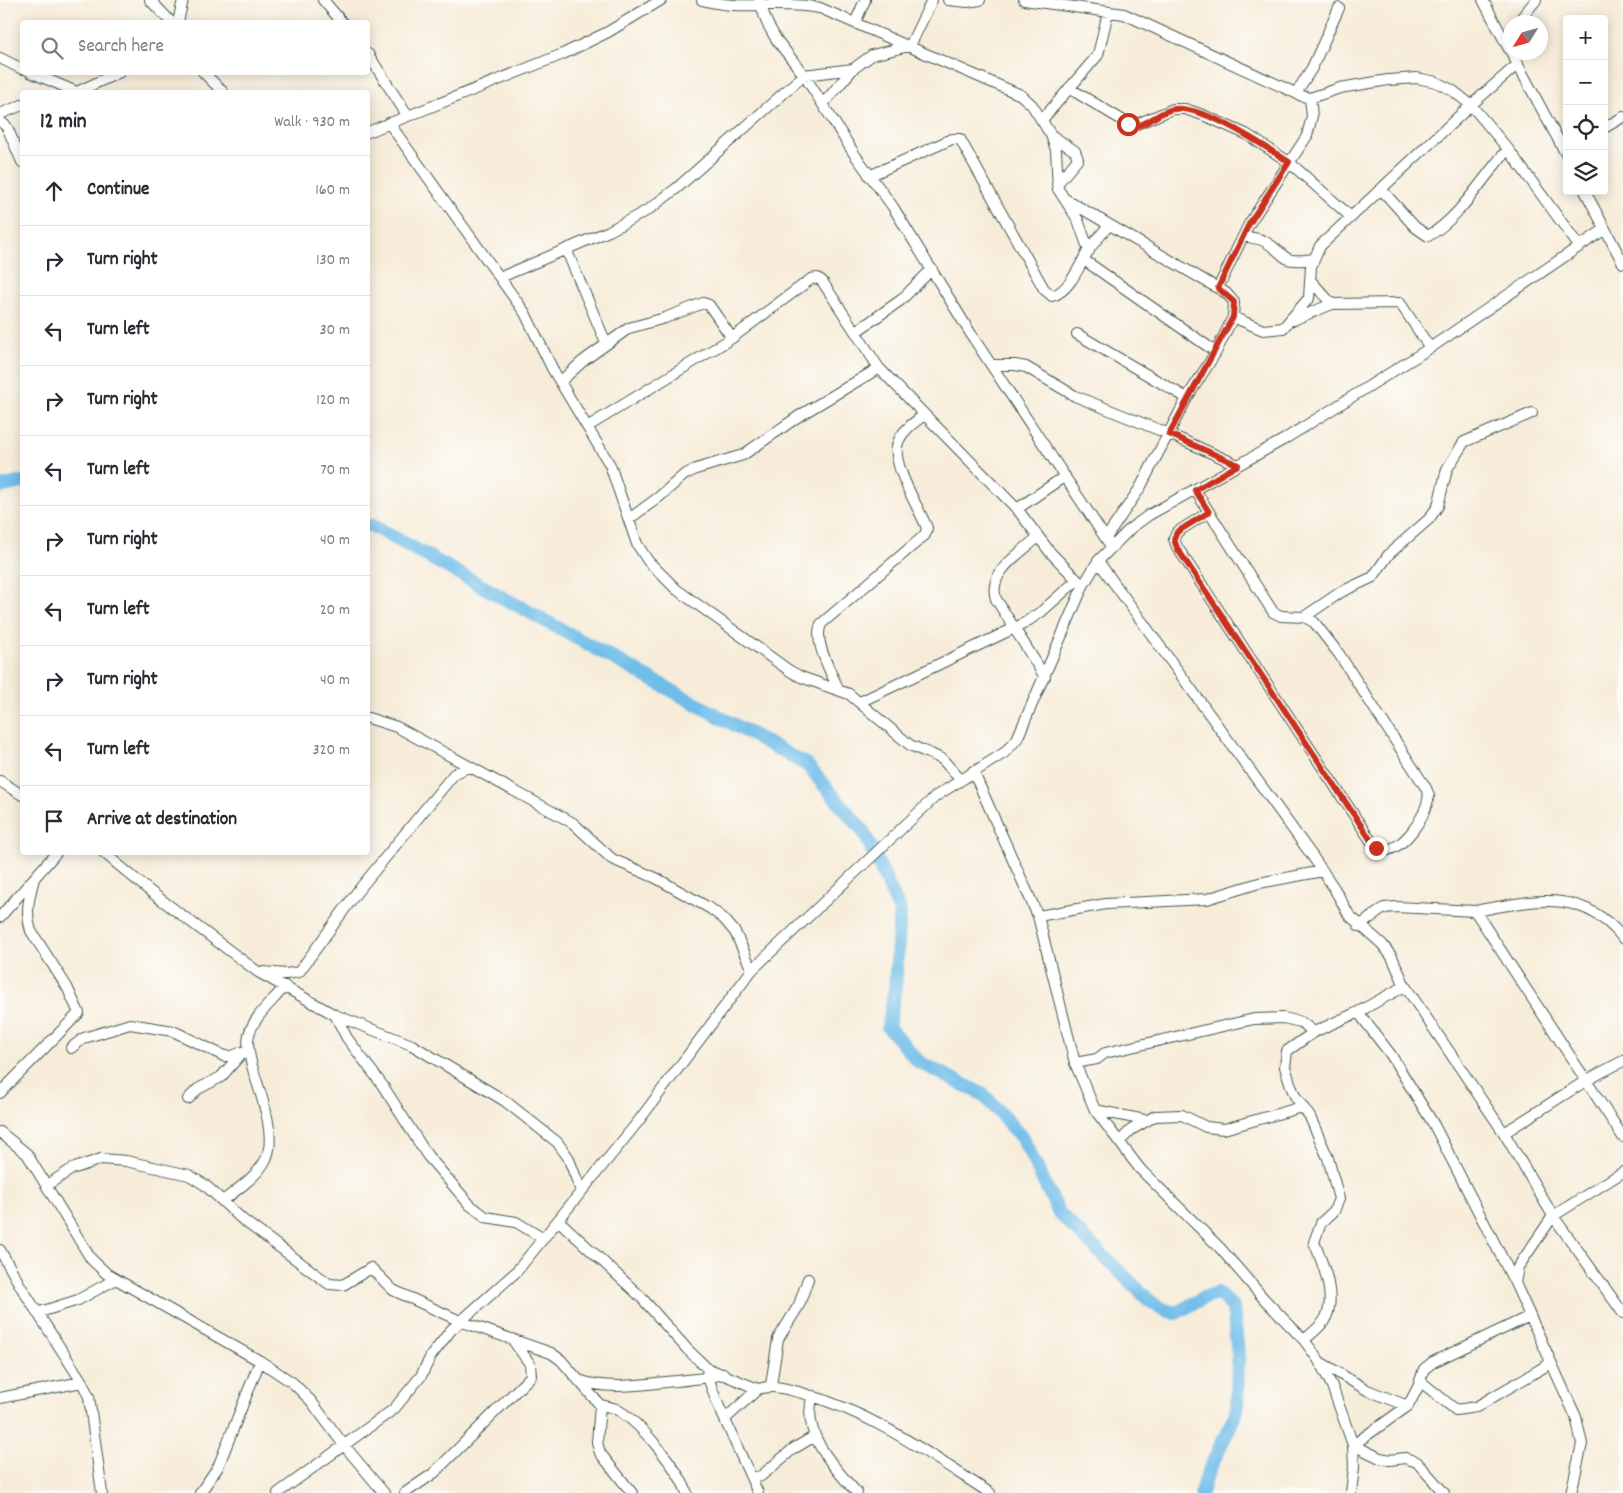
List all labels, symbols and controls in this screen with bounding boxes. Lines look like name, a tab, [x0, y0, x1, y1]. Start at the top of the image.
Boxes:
north arrow	[1503, 15, 1548, 60]
map controls	[1563, 15, 1608, 195]
button: +	[1563, 15, 1608, 60]
search box	[20, 20, 370, 75]
icon: search	[38, 34, 66, 62]
text: Search here	[78, 34, 164, 61]
button: −	[1563, 60, 1608, 105]
button: locate	[1563, 105, 1608, 150]
text: 12 min	[40, 108, 87, 138]
text: Walk · 930 m	[274, 111, 350, 134]
route start	[1117, 113, 1140, 136]
button: layers	[1563, 150, 1608, 195]
icon: ahead	[40, 177, 68, 205]
text: Continue	[87, 177, 149, 204]
text: 160 m	[315, 179, 350, 202]
icon: right	[40, 247, 68, 275]
text: Turn right	[87, 247, 158, 274]
text: 130 m	[316, 249, 350, 272]
icon: left	[40, 317, 68, 345]
text: Turn left	[87, 317, 150, 344]
text: 30 m	[320, 319, 350, 342]
icon: right	[40, 387, 68, 415]
text: Turn right	[87, 387, 158, 414]
text: 120 m	[316, 389, 350, 412]
icon: left	[40, 457, 68, 485]
text: Turn left	[87, 457, 150, 484]
text: 70 m	[320, 459, 350, 482]
icon: right	[40, 527, 68, 555]
text: Turn right	[87, 527, 158, 554]
text: 40 m	[320, 529, 350, 552]
icon: left	[40, 597, 68, 625]
text: Turn left	[87, 597, 150, 624]
text: 20 m	[320, 599, 350, 622]
icon: right	[40, 667, 68, 695]
text: Turn right	[87, 667, 158, 694]
text: 40 m	[320, 669, 350, 692]
icon: left	[40, 737, 68, 765]
text: Turn left	[87, 737, 150, 764]
text: 320 m	[313, 739, 350, 762]
icon: arrive	[40, 807, 68, 835]
text: Arrive at destination	[87, 807, 237, 834]
route end	[1365, 837, 1388, 860]

